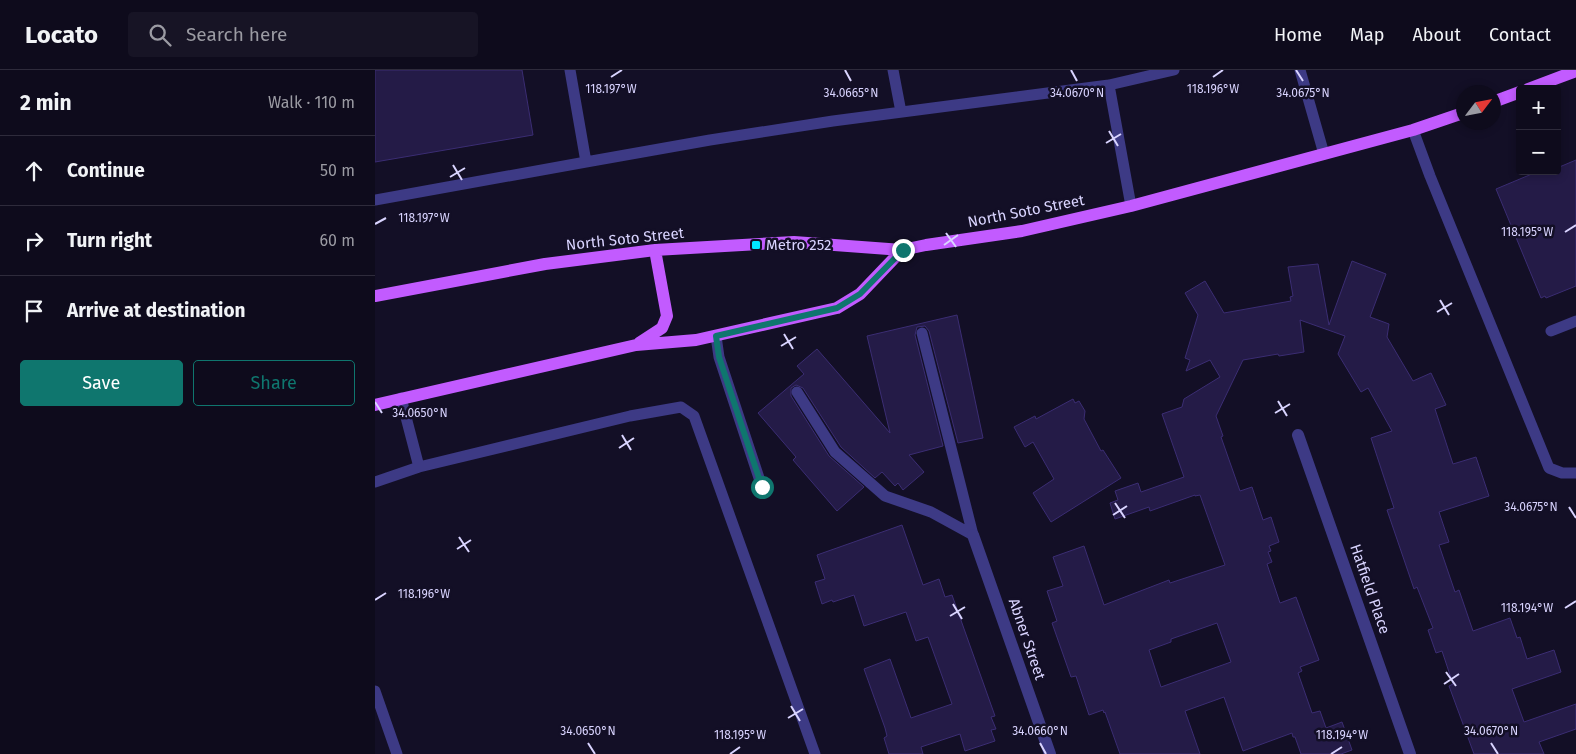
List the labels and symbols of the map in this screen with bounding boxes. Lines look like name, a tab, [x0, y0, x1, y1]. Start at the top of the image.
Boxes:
text: 118.197°W	[585, 82, 637, 96]
text: 118.196°W	[1187, 82, 1239, 96]
north arrow	[1456, 85, 1501, 130]
text: 34.0665°N	[824, 86, 878, 100]
text: 34.0670°N	[1050, 86, 1104, 100]
text: 34.0675°N	[1276, 86, 1330, 100]
street label: North Soto Street	[966, 191, 1086, 231]
text: 118.197°W	[398, 211, 450, 225]
street label: North Soto Street	[565, 224, 685, 254]
text: 118.195°W	[1501, 225, 1553, 239]
place label: Metro 252	[766, 236, 832, 254]
marker: Metro 252	[750, 239, 762, 251]
route end	[892, 239, 915, 262]
text: 34.0650°N	[392, 406, 448, 420]
route start	[751, 476, 774, 499]
text: 34.0675°N	[1504, 500, 1558, 514]
street label: Hatfield Place	[1346, 542, 1394, 636]
text: 118.196°W	[398, 587, 450, 601]
street label: Abner Street	[1005, 596, 1050, 683]
text: 118.194°W	[1501, 601, 1553, 615]
text: 34.0650°N	[560, 724, 616, 738]
text: 34.0660°N	[1012, 724, 1068, 738]
text: 34.0670°N	[1464, 724, 1518, 738]
text: 118.195°W	[714, 728, 766, 742]
text: 118.194°W	[1316, 728, 1368, 742]

